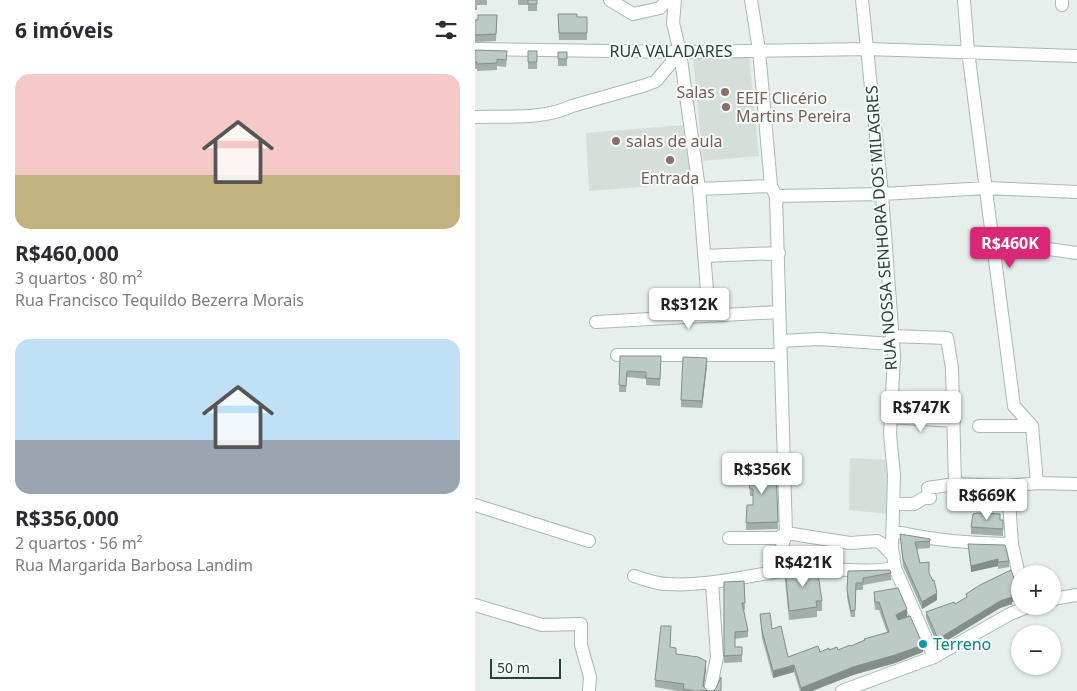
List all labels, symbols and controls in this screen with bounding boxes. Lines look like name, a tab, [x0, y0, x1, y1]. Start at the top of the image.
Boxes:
text: 6 imóveis	[15, 16, 113, 44]
icon: filters	[432, 16, 460, 44]
street label: RUA VALADARES	[610, 40, 733, 62]
place label: Salas	[676, 81, 715, 103]
street label: RUA NOSSA SENHORA DOS MILAGRES	[860, 85, 902, 371]
marker: Salas	[719, 86, 731, 98]
place label: EEIF Clicério Martins Pereira	[736, 87, 851, 127]
marker: EEIF Clicério Martins Pereira	[720, 101, 732, 113]
icon: home	[193, 107, 283, 197]
place label: salas de aula	[626, 130, 723, 152]
marker: salas de aula	[610, 135, 622, 147]
marker: Entrada	[664, 154, 676, 166]
place label: Entrada	[641, 167, 699, 189]
pin: R$460K	[969, 226, 1051, 269]
text: R$460K	[981, 232, 1039, 254]
text: R$460,000	[15, 239, 119, 267]
text: 3 quartos · 80 m²	[15, 267, 142, 289]
pin: R$312K	[648, 288, 730, 330]
text: Rua Francisco Tequildo Bezerra Morais	[15, 289, 304, 311]
text: R$312K	[660, 293, 718, 315]
icon: home	[193, 372, 283, 462]
pin: R$747K	[880, 390, 962, 433]
text: R$747K	[892, 396, 950, 418]
pin: R$356K	[721, 452, 803, 495]
text: R$356K	[733, 458, 791, 480]
pin: R$669K	[946, 478, 1028, 521]
text: R$669K	[958, 484, 1016, 506]
text: R$356,000	[15, 504, 119, 532]
text: 2 quartos · 56 m²	[15, 532, 142, 554]
pin: R$421K	[762, 546, 844, 588]
text: R$421K	[774, 551, 832, 573]
text: Rua Margarida Barbosa Landim	[15, 554, 253, 576]
map controls	[1011, 565, 1061, 675]
button: +	[1011, 565, 1061, 615]
button: −	[1011, 625, 1061, 675]
place label: Terreno	[933, 633, 991, 655]
marker: Terreno	[917, 638, 929, 650]
scale bar	[490, 656, 561, 679]
text: 50 m	[497, 658, 530, 677]

